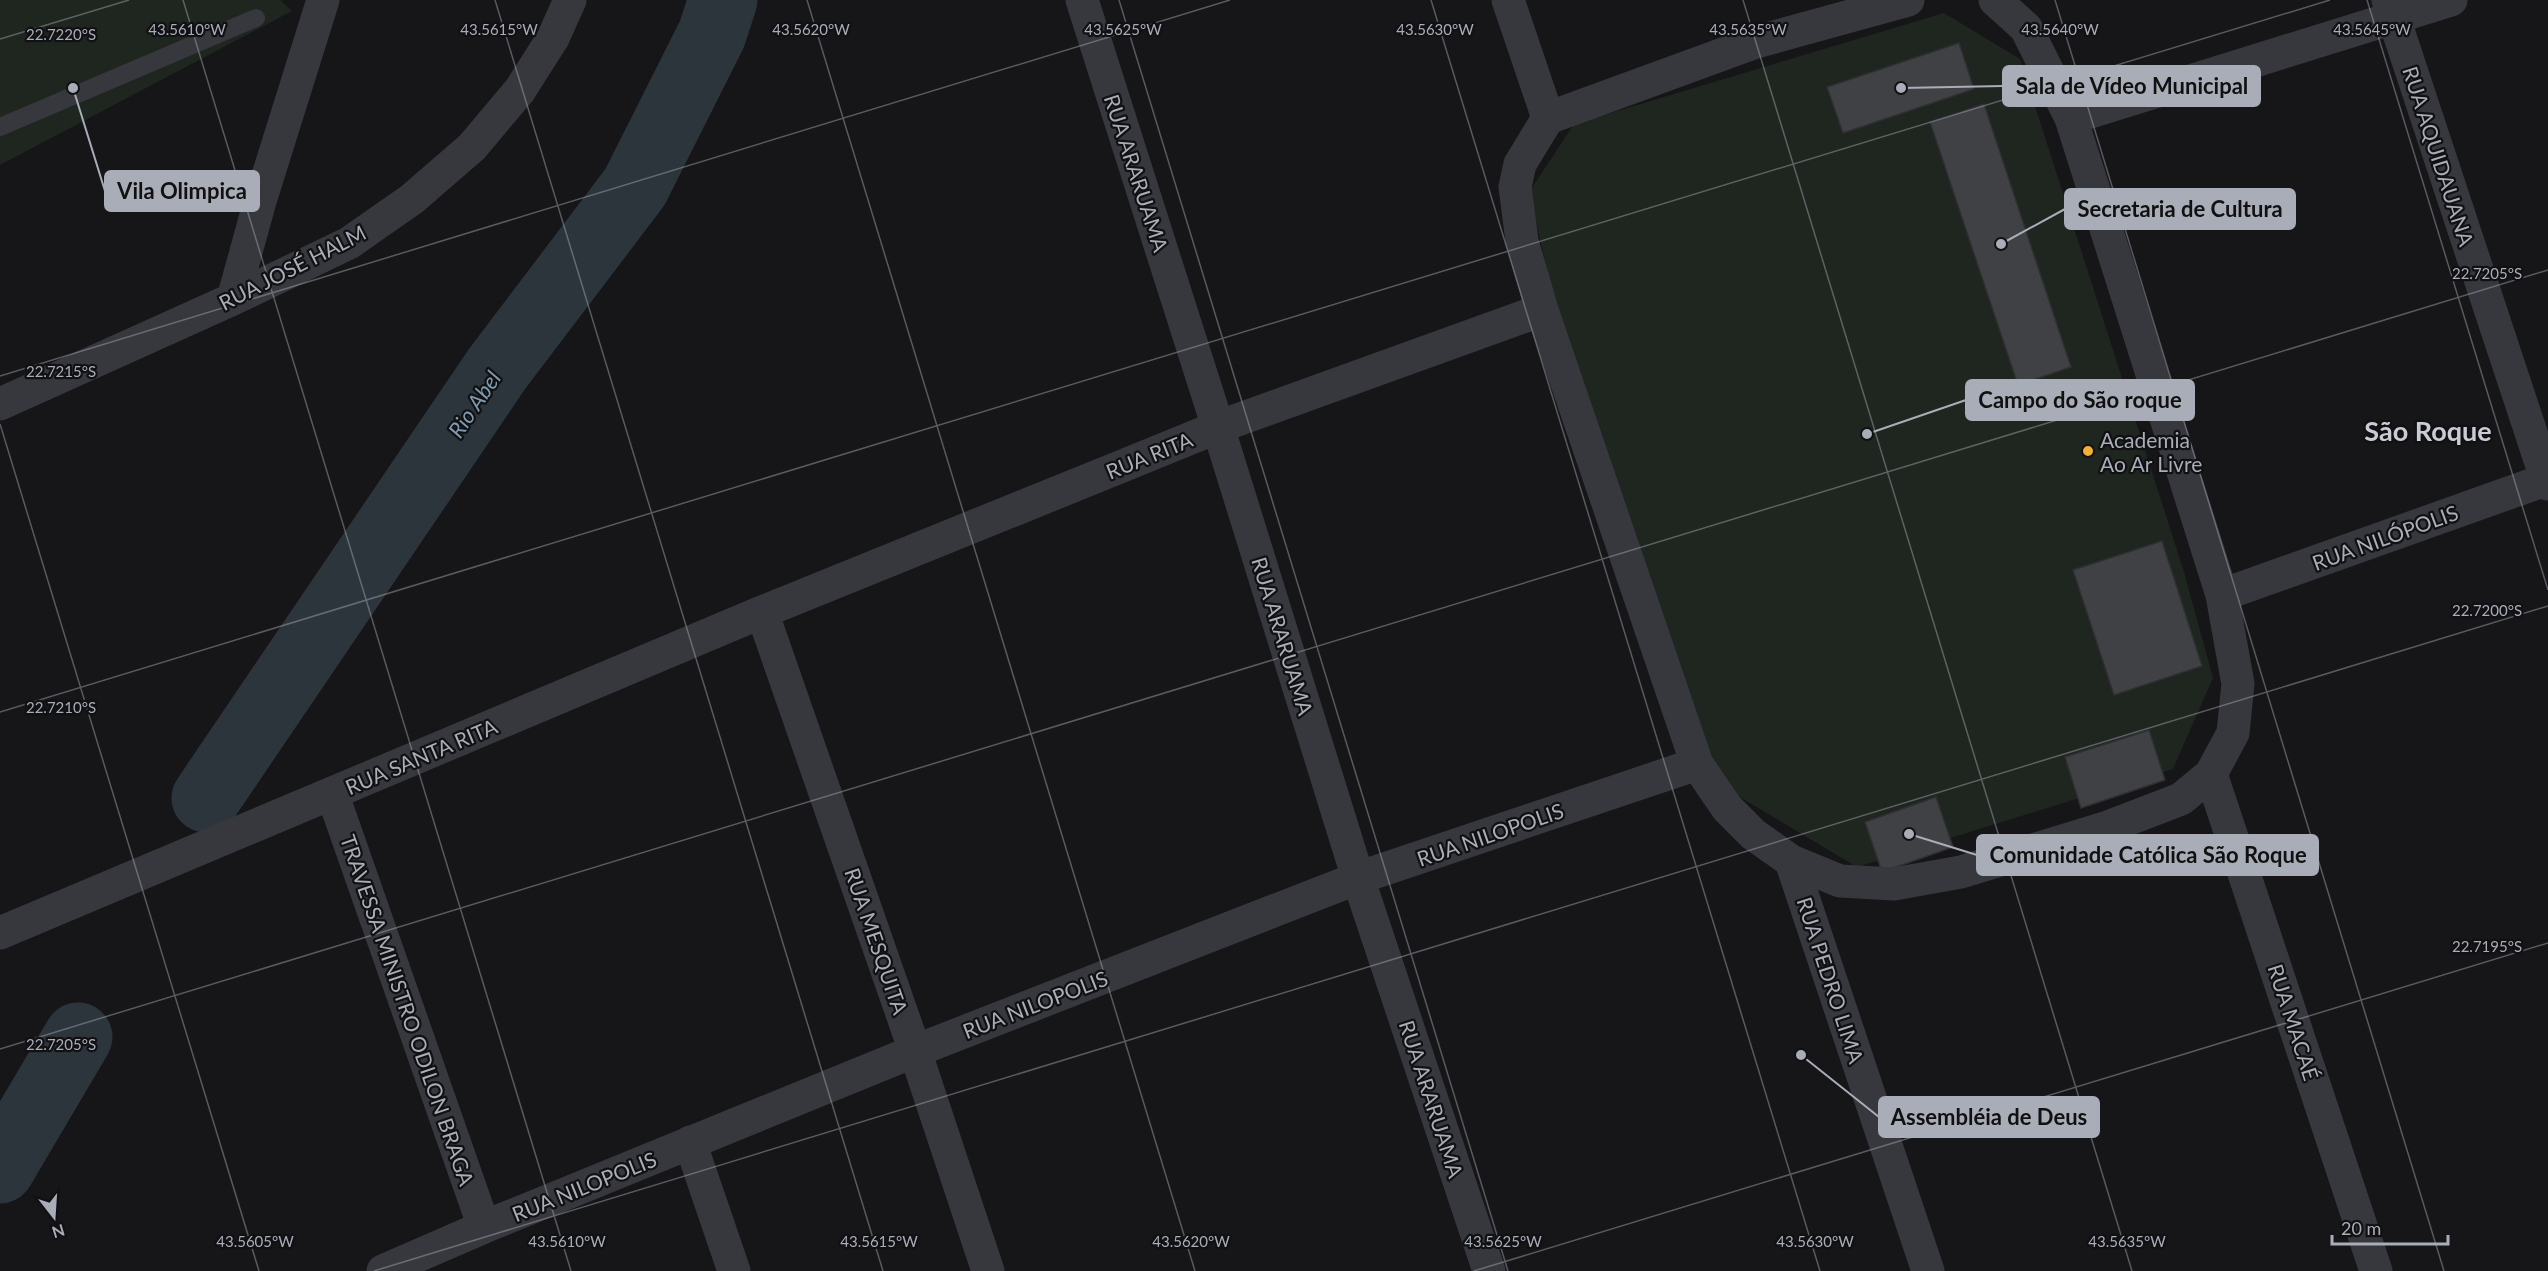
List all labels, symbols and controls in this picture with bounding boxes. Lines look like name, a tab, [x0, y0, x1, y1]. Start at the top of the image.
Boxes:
text: 43.5610°W	[148, 20, 226, 38]
text: 43.5615°W	[460, 20, 538, 38]
text: 43.5620°W	[772, 20, 850, 38]
text: 43.5625°W	[1084, 20, 1162, 38]
text: 43.5630°W	[1396, 20, 1474, 38]
text: 43.5635°W	[1709, 20, 1787, 38]
text: 43.5640°W	[2021, 20, 2099, 38]
text: 43.5645°W	[2333, 20, 2411, 38]
text: 22.7220°S	[26, 25, 96, 43]
street label: RUA AQUIDAUANA	[2398, 63, 2480, 250]
callout: Sala de Vídeo Municipal	[2003, 66, 2260, 106]
text: Sala de Vídeo Municipal	[2016, 72, 2248, 99]
street label: RUA ARARUAMA	[1100, 91, 1174, 256]
callout: Vila Olimpica	[105, 171, 259, 211]
text: Vila Olimpica	[116, 177, 247, 204]
callout: Secretaria de Cultura	[2065, 189, 2295, 229]
text: Secretaria de Cultura	[2077, 195, 2283, 222]
street label: RUA JOSÉ HALM	[214, 219, 370, 315]
text: 22.7205°S	[2452, 264, 2522, 282]
text: 22.7215°S	[26, 362, 96, 380]
water label: Rio Abel	[442, 365, 506, 443]
callout: Campo do São roque	[1966, 380, 2194, 420]
text: Campo do São roque	[1978, 386, 2182, 413]
district label: São Roque	[2364, 414, 2492, 447]
street label: RUA RITA	[1102, 426, 1197, 484]
place label: Academia Ao Ar Livre	[2100, 427, 2202, 476]
marker: Academia Ao Ar Livre	[2081, 444, 2095, 458]
street label: RUA NILÓPOLIS	[2309, 499, 2461, 575]
street label: RUA ARARUAMA	[1247, 554, 1319, 719]
text: 22.7200°S	[2452, 601, 2522, 619]
text: 22.7210°S	[26, 698, 96, 716]
street label: RUA SANTA RITA	[341, 712, 501, 799]
street label: RUA NILOPOLIS	[1413, 797, 1567, 871]
street label: TRAVESSA MINISTRO ODILON BRAGA	[336, 831, 480, 1190]
callout: Comunidade Católica São Roque	[1977, 835, 2318, 875]
text: Comunidade Católica São Roque	[1989, 841, 2307, 868]
street label: RUA MESQUITA	[840, 864, 914, 1018]
street label: RUA PEDRO LIMA	[1792, 894, 1870, 1067]
text: 22.7195°S	[2452, 937, 2522, 955]
street label: RUA MACAÉ	[2263, 961, 2325, 1083]
street label: RUA NILOPOLIS	[959, 965, 1111, 1043]
street label: RUA ARARUAMA	[1395, 1017, 1469, 1182]
text: 22.7205°S	[26, 1035, 96, 1053]
callout: Assembléia de Deus	[1879, 1097, 2099, 1137]
text: Assembléia de Deus	[1890, 1103, 2087, 1130]
street label: RUA NILOPOLIS	[508, 1146, 660, 1226]
north arrow	[24, 1187, 84, 1247]
scale bar	[2332, 1208, 2448, 1246]
text: 20 m	[2341, 1217, 2381, 1239]
text: N	[50, 1221, 67, 1243]
text: 43.5605°W	[216, 1232, 294, 1250]
text: 43.5610°W	[528, 1232, 606, 1250]
text: 43.5615°W	[840, 1232, 918, 1250]
text: 43.5620°W	[1152, 1232, 1230, 1250]
text: 43.5625°W	[1464, 1232, 1542, 1250]
text: 43.5630°W	[1776, 1232, 1854, 1250]
text: 43.5635°W	[2088, 1232, 2166, 1250]

